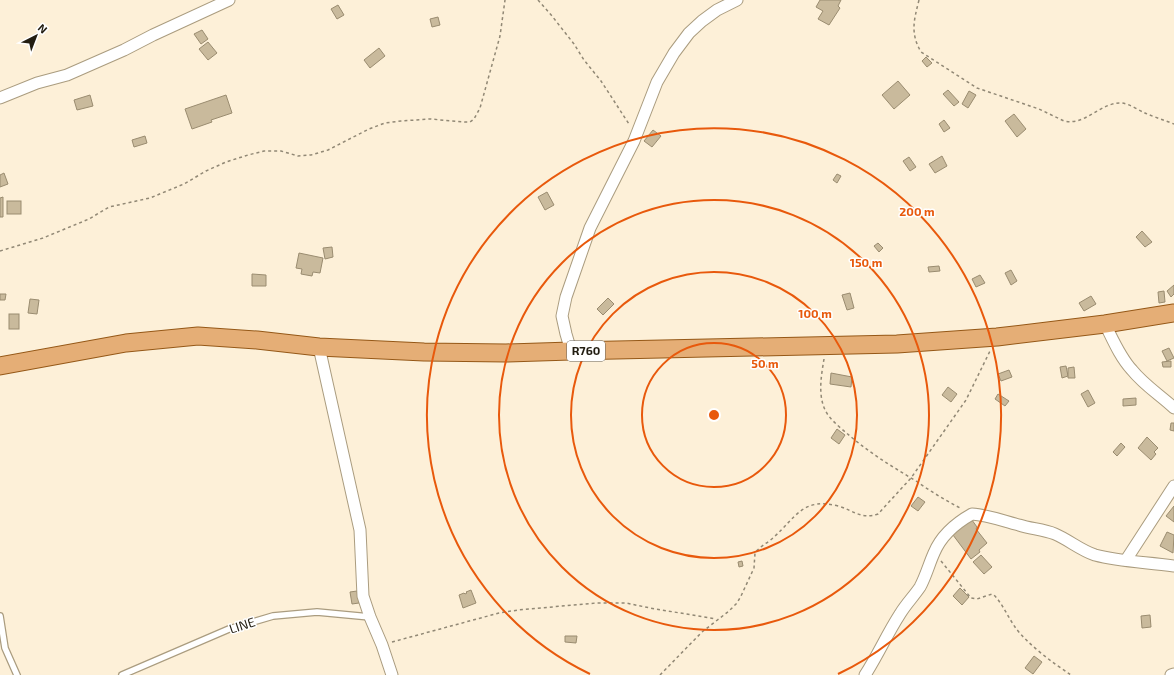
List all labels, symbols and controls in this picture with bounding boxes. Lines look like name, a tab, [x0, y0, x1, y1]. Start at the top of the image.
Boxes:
north arrow	[16, 16, 56, 56]
text: N	[36, 21, 50, 36]
text: 200 m	[899, 204, 935, 218]
text: 150 m	[850, 255, 882, 269]
text: 100 m	[798, 306, 832, 320]
road number: R760	[567, 341, 605, 361]
text: 50 m	[751, 356, 779, 370]
centre of rings	[707, 408, 721, 422]
street label: LINE	[227, 613, 257, 637]

